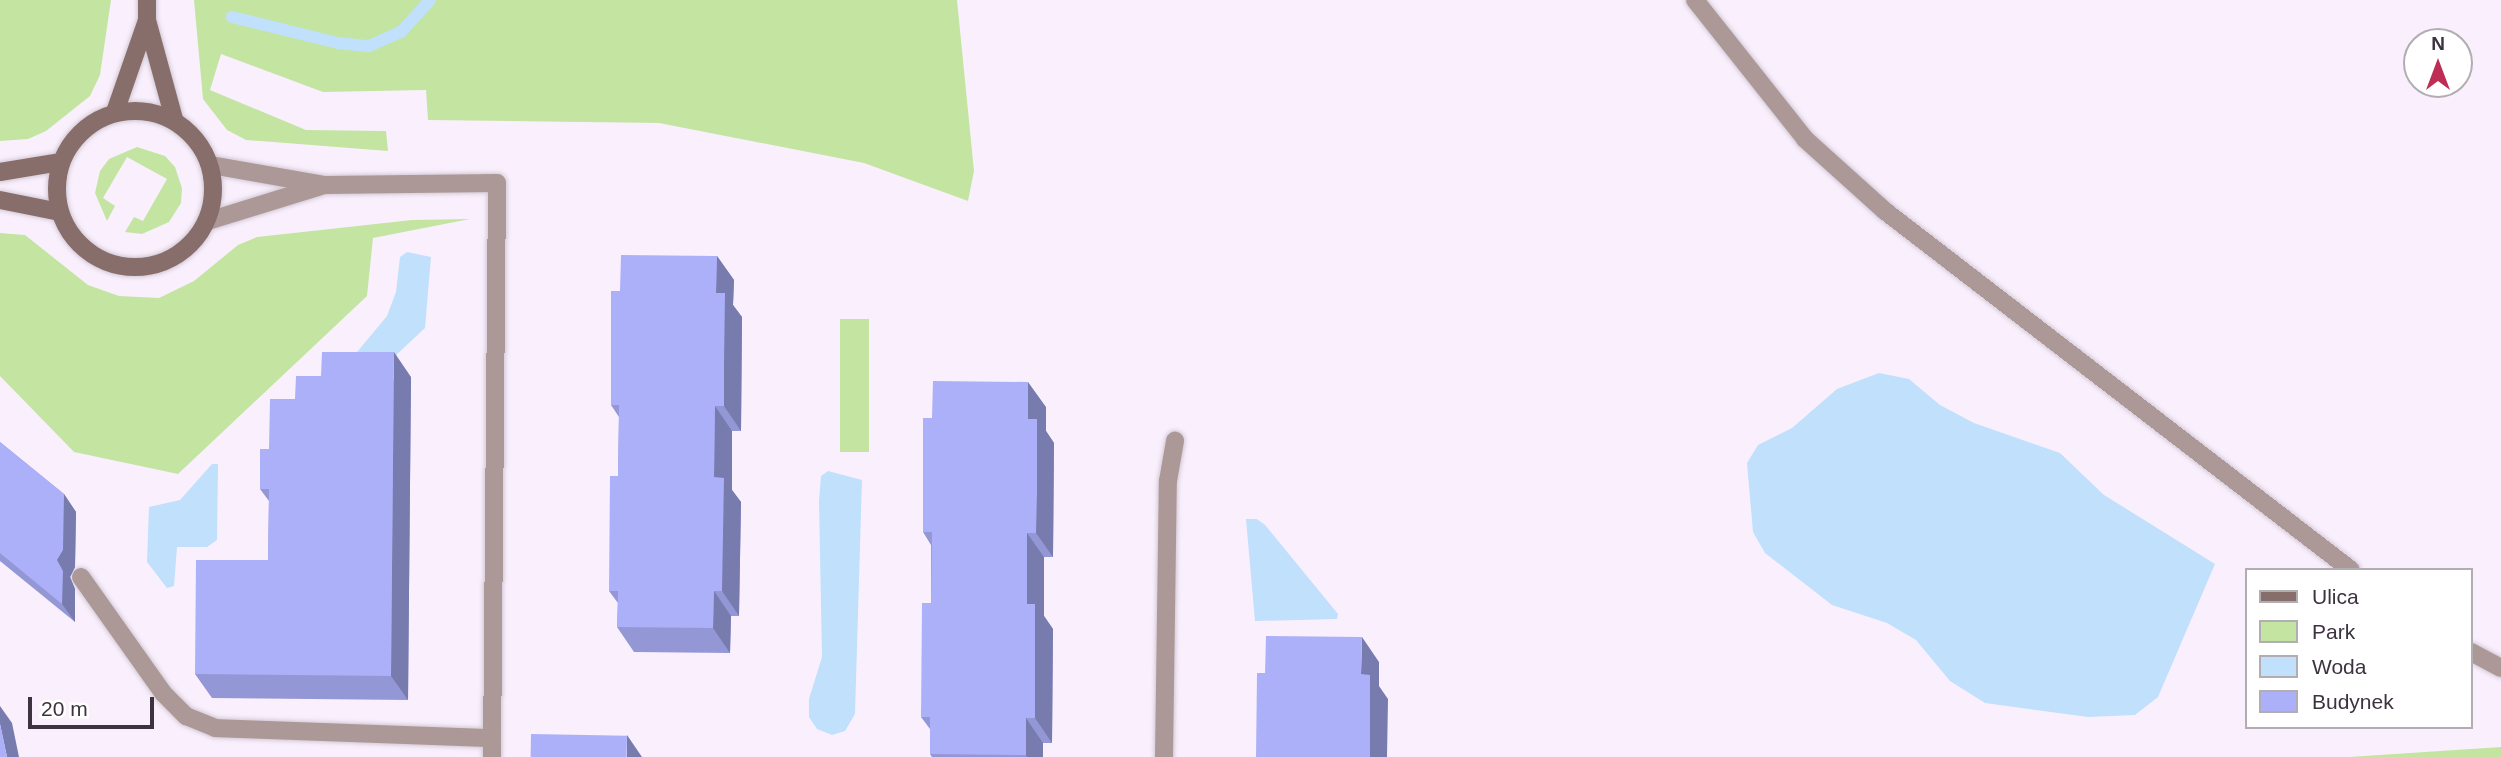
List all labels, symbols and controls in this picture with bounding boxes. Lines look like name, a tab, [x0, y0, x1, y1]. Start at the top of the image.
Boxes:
north arrow	[2403, 28, 2473, 98]
text: N	[2431, 33, 2445, 54]
legend	[2246, 568, 2473, 729]
text: Ulica	[2312, 585, 2359, 608]
text: Park	[2312, 620, 2355, 643]
text: Woda	[2312, 655, 2366, 678]
scale bar	[32, 684, 158, 728]
text: Budynek	[2312, 690, 2394, 713]
text: 20 m	[41, 697, 88, 720]

